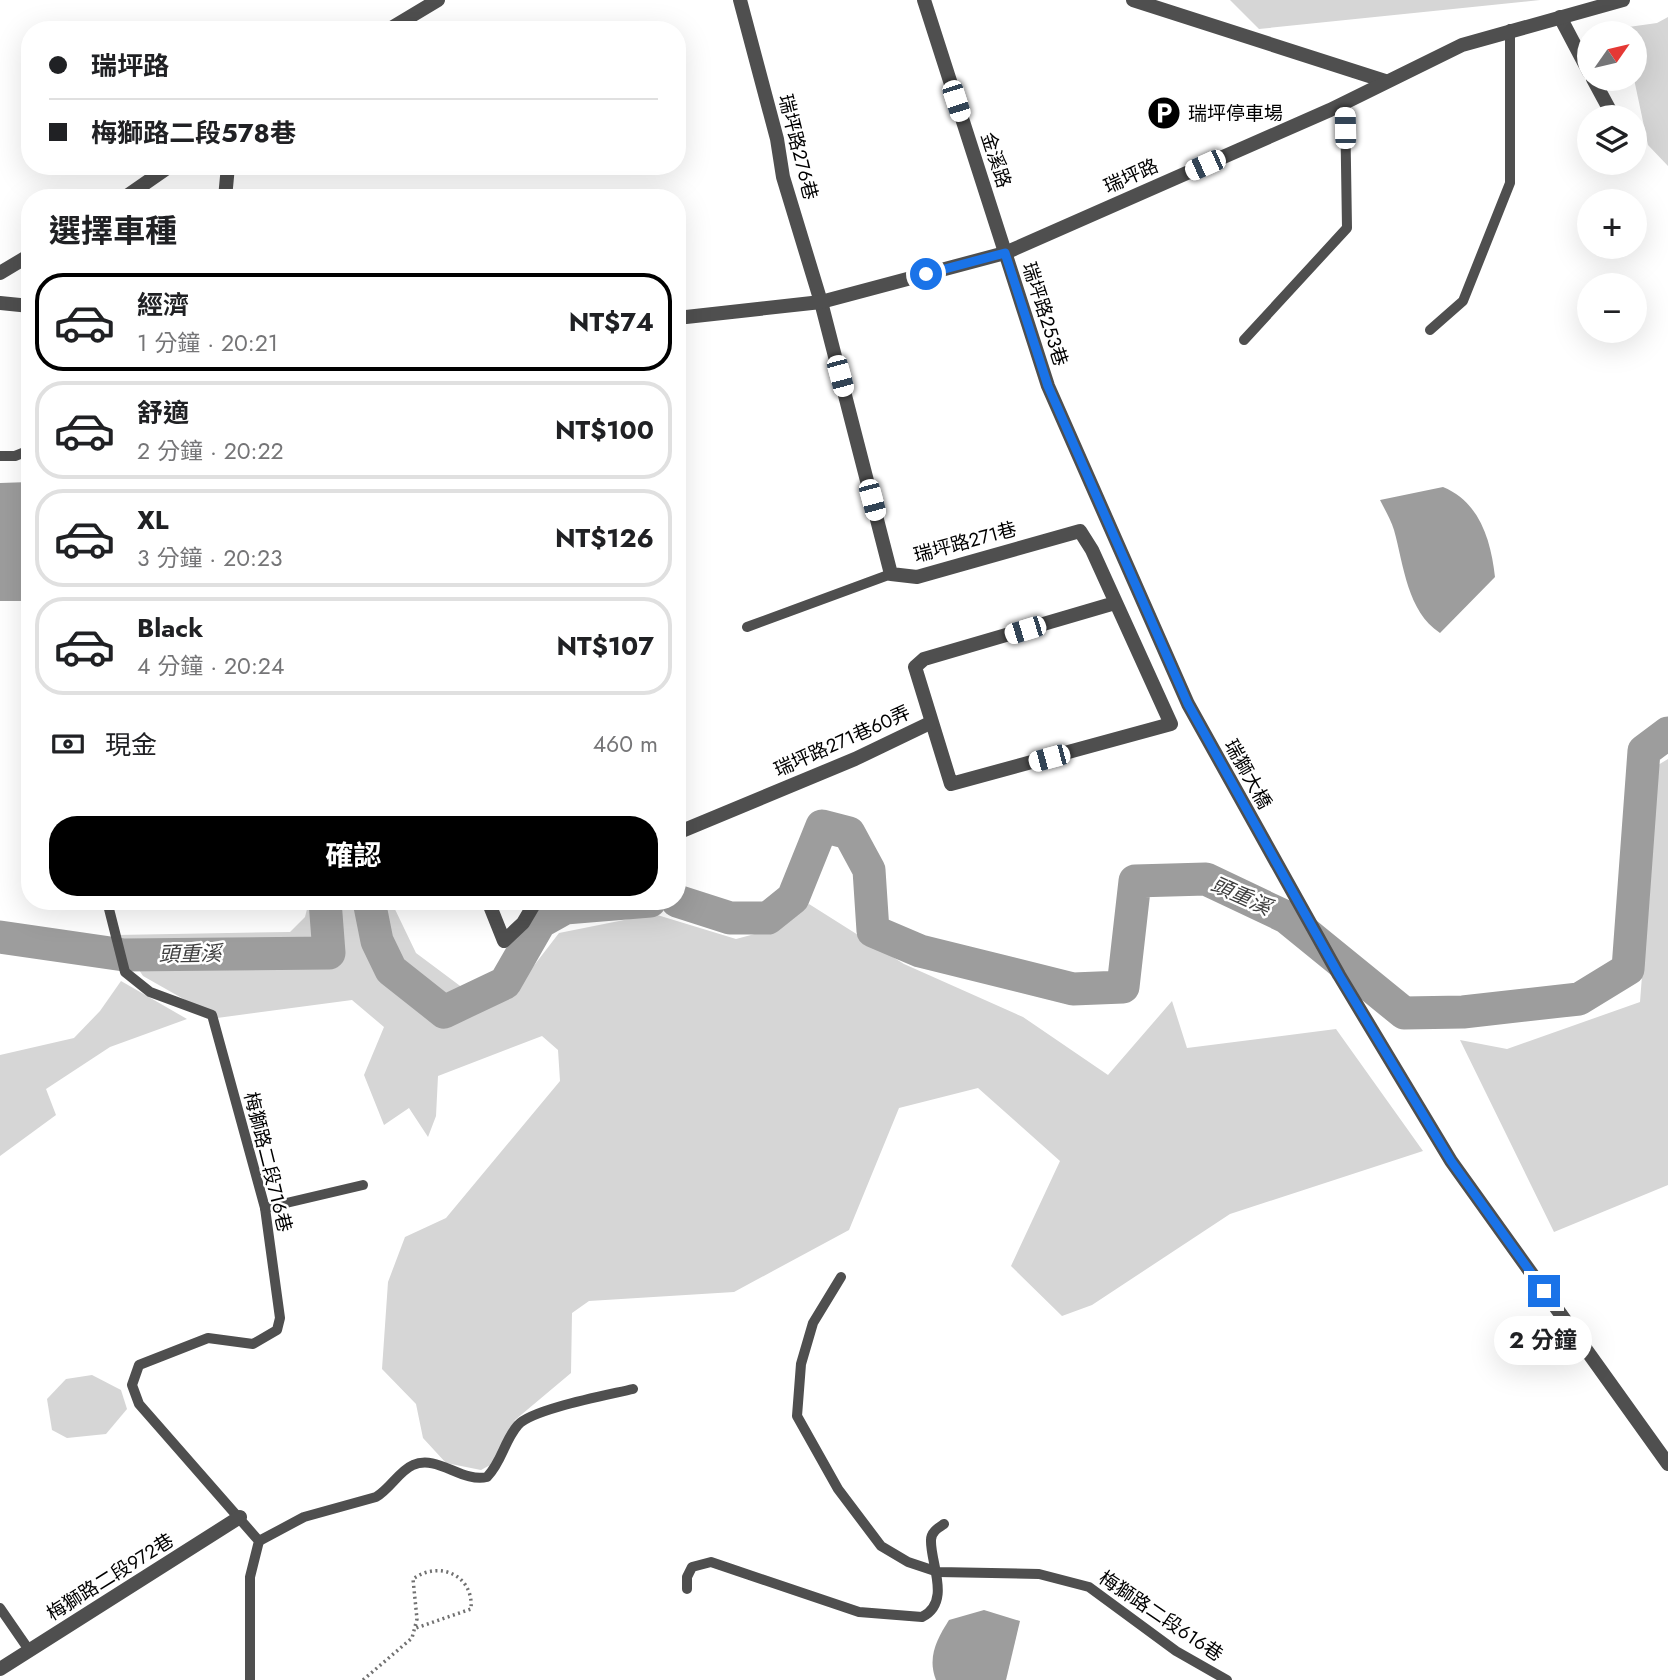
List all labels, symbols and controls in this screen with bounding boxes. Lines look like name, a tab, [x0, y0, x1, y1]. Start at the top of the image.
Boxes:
north arrow	[1577, 21, 1647, 91]
map controls	[1577, 21, 1647, 343]
text: 瑞坪路	[91, 47, 169, 85]
car	[940, 78, 973, 124]
street label: 瑞坪路276巷	[772, 91, 824, 203]
parking icon: 瑞坪停車場	[1145, 94, 1183, 132]
place label: 瑞坪停車場	[1188, 100, 1283, 127]
button: layers	[1577, 105, 1647, 175]
car	[1335, 107, 1356, 149]
text: 梅獅路二段578巷	[91, 114, 296, 152]
street label: 金溪路	[974, 129, 1018, 191]
car	[1182, 147, 1229, 183]
street label: 瑞坪路	[1099, 152, 1163, 200]
button: +	[1577, 189, 1647, 259]
text: 選擇車種	[49, 208, 177, 254]
route start	[910, 258, 942, 290]
street label: 瑞坪路253巷	[1015, 259, 1075, 369]
button: −	[1577, 273, 1647, 343]
text: 經濟	[137, 286, 189, 324]
icon: car	[53, 291, 116, 354]
text: NT$74	[569, 303, 654, 341]
text: 1 分鐘 · 20:21	[137, 326, 278, 360]
car	[825, 353, 856, 399]
text: 舒適	[137, 394, 189, 432]
icon: car	[53, 399, 116, 462]
text: NT$100	[555, 411, 654, 449]
text: 2 分鐘 · 20:22	[137, 434, 284, 468]
car	[857, 477, 888, 523]
text: XL	[137, 501, 169, 539]
icon: car	[53, 507, 116, 570]
street label: 瑞坪路271巷	[911, 515, 1019, 569]
text: NT$126	[555, 519, 654, 557]
text: 3 分鐘 · 20:23	[137, 541, 283, 575]
text: Black	[137, 609, 203, 647]
car	[1002, 614, 1049, 646]
icon: car	[53, 615, 116, 678]
text: NT$107	[556, 627, 654, 665]
text: 4 分鐘 · 20:24	[137, 649, 284, 683]
street label: 瑞坪路271巷60弄	[770, 699, 914, 783]
icon: cash	[49, 725, 87, 763]
text: 現金	[105, 726, 157, 764]
text: 460 m	[593, 727, 658, 761]
street label: 瑞獅大橋	[1218, 734, 1278, 814]
car	[1026, 742, 1073, 774]
button: 確認	[49, 816, 658, 896]
water label: 頭重溪	[1206, 869, 1279, 924]
water label: 頭重溪	[158, 938, 225, 970]
street label: 梅獅路二段716巷	[238, 1089, 298, 1235]
route end	[1528, 1275, 1560, 1307]
callout: 2 分鐘	[1495, 1316, 1593, 1364]
text: 2 分鐘	[1509, 1323, 1577, 1357]
street label: 梅獅路二段972巷	[41, 1527, 179, 1627]
street label: 梅獅路二段616巷	[1094, 1564, 1228, 1668]

